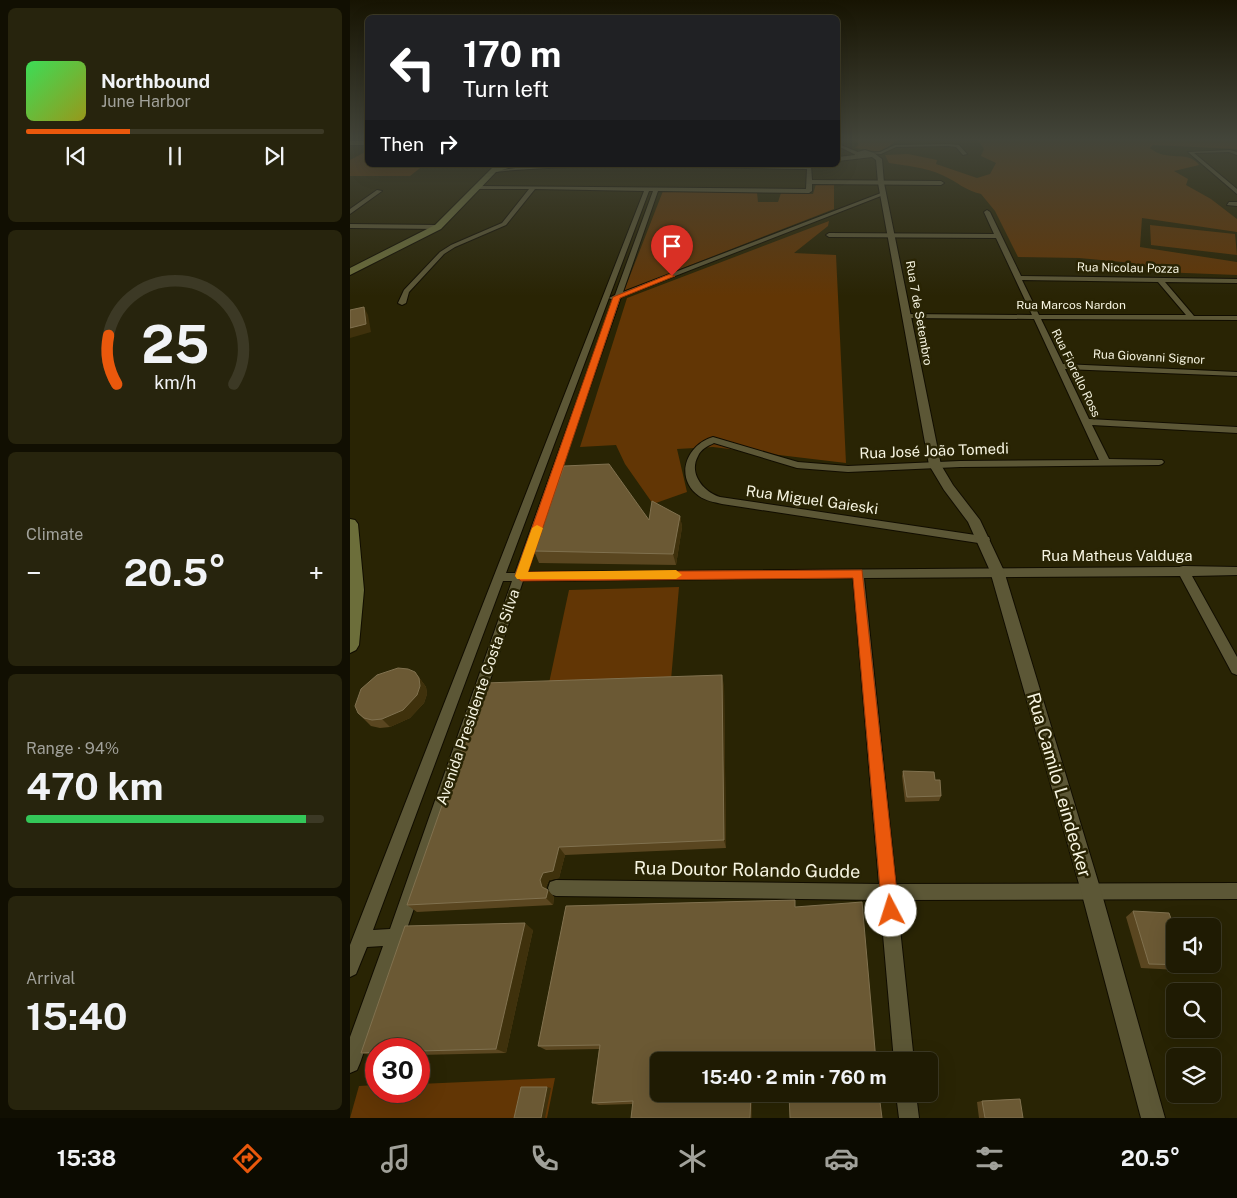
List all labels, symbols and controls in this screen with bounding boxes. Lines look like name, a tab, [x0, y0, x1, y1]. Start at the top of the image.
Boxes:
text: 170 m	[463, 34, 561, 75]
icon: left	[380, 35, 445, 100]
text: Northbound	[101, 70, 210, 92]
text: Turn left	[463, 76, 549, 102]
text: June Harbor	[101, 92, 191, 111]
icon: right	[434, 130, 462, 158]
text: Then	[380, 133, 424, 155]
icon: previous	[62, 142, 90, 170]
icon: pause	[161, 142, 189, 170]
icon: next	[260, 142, 288, 170]
pin	[651, 225, 693, 276]
icon: arrive	[658, 232, 686, 260]
street label: Rua 7 de Setembro	[903, 260, 935, 367]
street label: Rua Nicolau Pozza	[1077, 260, 1179, 276]
street label: Rua Marcos Nardon	[1016, 298, 1126, 312]
text: 25	[141, 314, 209, 375]
street label: Rua Fiorello Ross	[1049, 327, 1103, 419]
street label: Rua Giovanni Signor	[1093, 347, 1206, 367]
text: km/h	[154, 372, 196, 393]
street label: Rua José João Tomedi	[859, 439, 1009, 462]
street label: Rua Miguel Gaieski	[745, 482, 879, 517]
text: Climate	[26, 525, 83, 544]
street label: Rua Matheus Valduga	[1041, 547, 1193, 564]
text: 20.5°	[124, 550, 226, 595]
text: −	[26, 556, 42, 589]
text: +	[308, 556, 324, 589]
street label: Avenida Presidente Costa e Silva	[433, 587, 523, 807]
street label: Rua Camilo Leindecker	[1023, 690, 1096, 880]
text: Range · 94%	[26, 739, 119, 758]
text: 470 km	[26, 764, 163, 809]
street label: Rua Doutor Rolando Gudde	[634, 857, 860, 882]
position arrow	[864, 884, 916, 936]
map controls	[1166, 918, 1221, 1103]
button: sound	[1166, 918, 1221, 973]
text: Arrival	[26, 969, 75, 988]
button: search	[1166, 983, 1221, 1038]
text: 15:40	[26, 994, 127, 1039]
speed limit sign: 30	[365, 1038, 430, 1103]
button: layers	[1166, 1048, 1221, 1103]
text: 15:40 · 2 min · 760 m	[701, 1066, 887, 1088]
icon: directions	[230, 1141, 265, 1176]
icon: music	[378, 1141, 413, 1176]
icon: phone	[527, 1141, 562, 1176]
icon: climate	[675, 1141, 710, 1176]
icon: car	[824, 1141, 859, 1176]
icon: filters	[972, 1141, 1007, 1176]
text: 15:38	[57, 1145, 116, 1171]
text: 20.5°	[1121, 1145, 1180, 1171]

